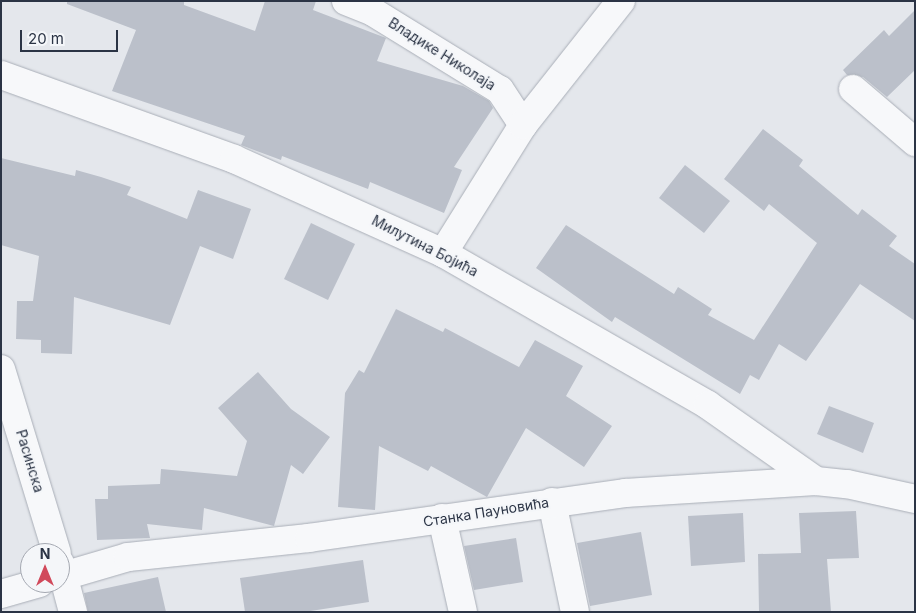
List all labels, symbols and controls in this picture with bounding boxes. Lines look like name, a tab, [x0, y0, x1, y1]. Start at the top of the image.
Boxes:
street label: Владике Николаја	[385, 14, 499, 94]
scale bar	[22, 20, 120, 52]
text: 20 m	[28, 29, 64, 48]
street label: Милутина Бојића	[369, 212, 481, 280]
street label: Расинска	[12, 428, 48, 494]
street label: Станка Пауновића	[422, 494, 550, 530]
north arrow	[20, 543, 70, 593]
text: N	[40, 545, 50, 562]

